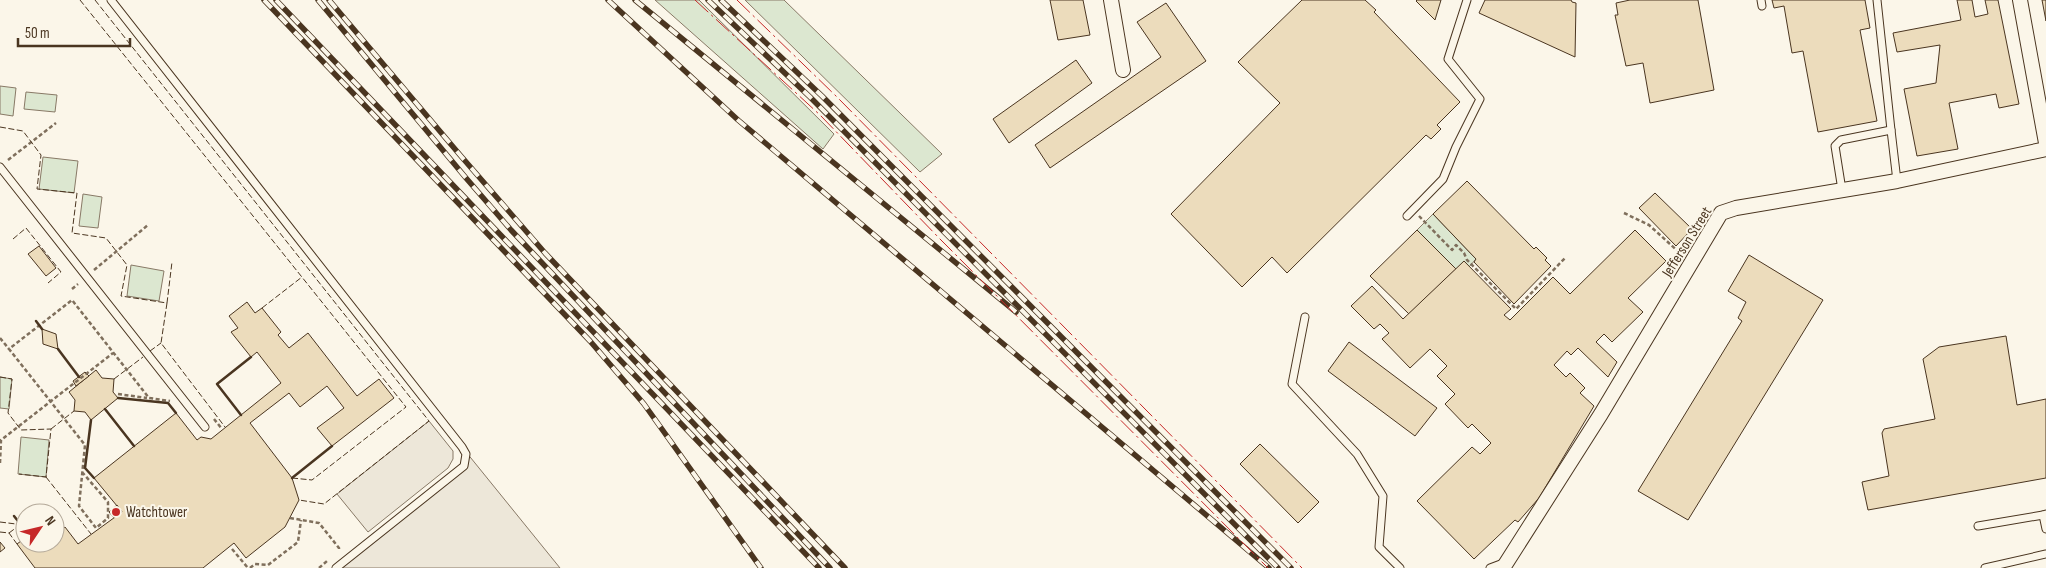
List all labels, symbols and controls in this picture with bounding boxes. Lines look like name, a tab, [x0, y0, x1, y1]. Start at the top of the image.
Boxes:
scale bar	[18, 15, 130, 47]
text: 50 m	[25, 24, 50, 43]
street label: Jefferson Street	[1657, 203, 1716, 282]
north arrow	[15, 503, 65, 553]
place label: Watchtower	[126, 503, 188, 522]
marker: Watchtower	[110, 506, 122, 518]
text: N	[41, 513, 59, 529]

